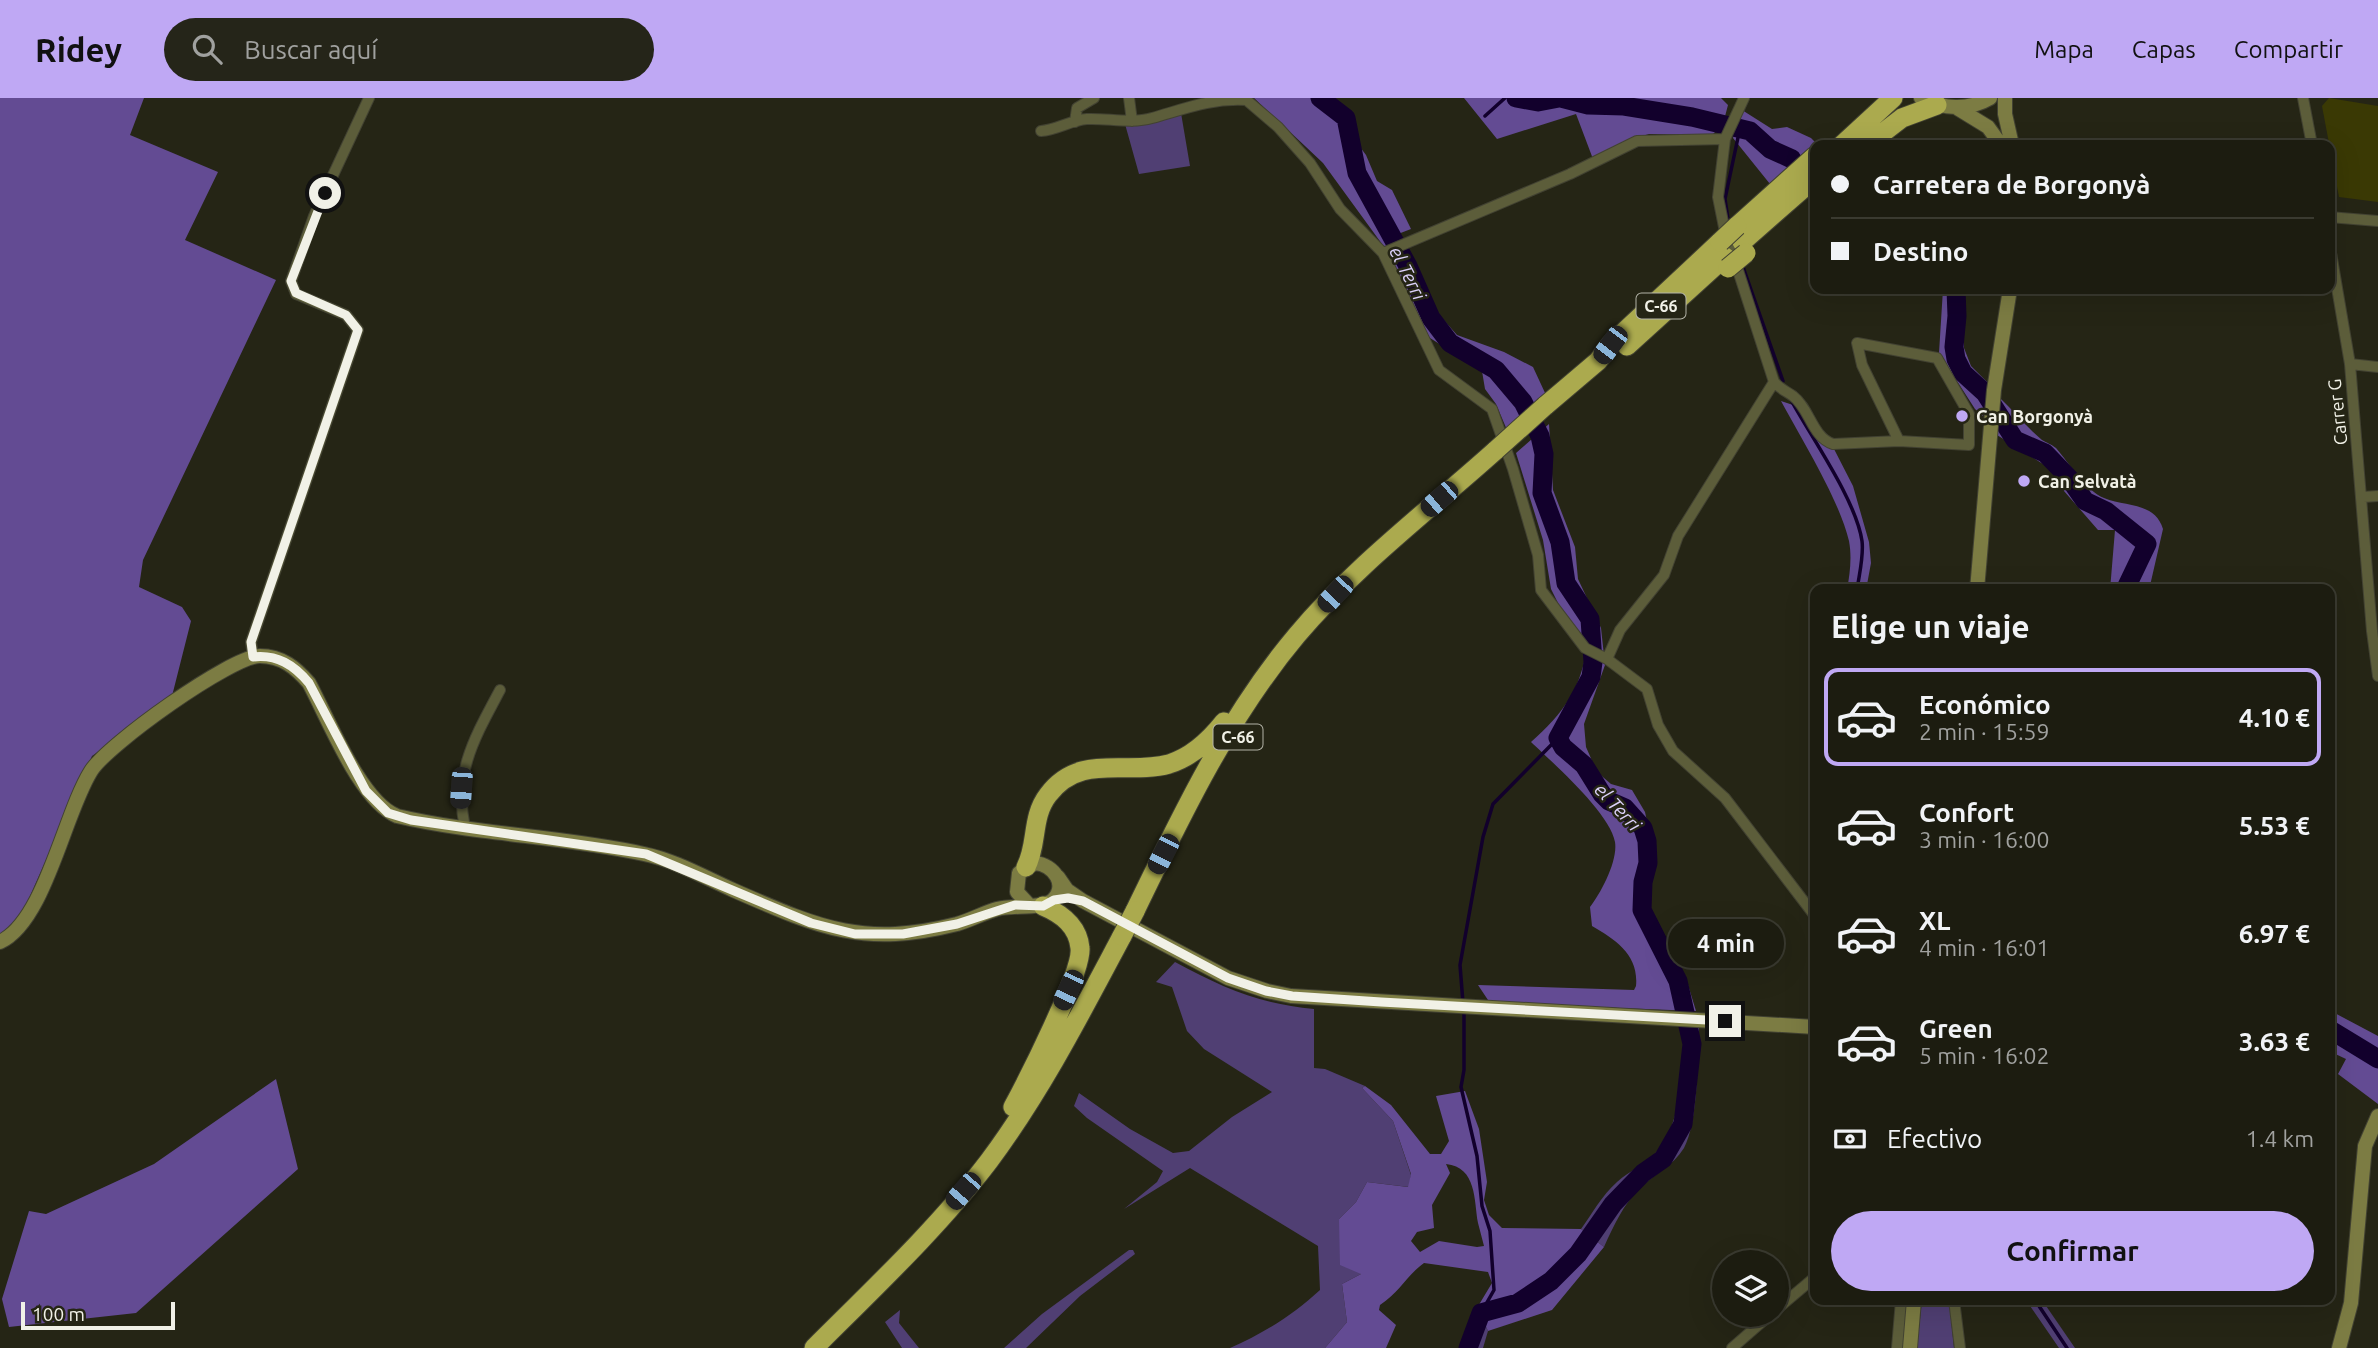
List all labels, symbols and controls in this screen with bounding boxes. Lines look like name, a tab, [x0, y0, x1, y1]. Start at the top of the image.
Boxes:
search box	[164, 18, 654, 81]
icon: search	[188, 30, 226, 68]
text: Ridey	[35, 31, 122, 68]
text: Buscar aquí	[244, 35, 378, 64]
text: Mapa	[2034, 36, 2094, 63]
text: Capas	[2132, 36, 2196, 63]
text: Compartir	[2234, 36, 2343, 63]
text: Carretera de Borgonyà	[1873, 170, 2150, 199]
route start	[309, 177, 341, 209]
text: Destino	[1873, 237, 1969, 266]
water label: el Terri	[1385, 243, 1431, 305]
road number: C-66	[1636, 294, 1686, 318]
car	[1589, 322, 1632, 368]
street label: Carrer G	[2324, 378, 2350, 446]
place label: Can Borgonyà	[1976, 406, 2093, 426]
marker: Can Borgonyà	[1954, 408, 1970, 424]
place label: Can Selvatà	[2038, 471, 2137, 491]
marker: Can Selvatà	[2016, 473, 2032, 489]
car	[1417, 477, 1462, 521]
car	[1313, 571, 1358, 617]
text: Elige un viaje	[1831, 608, 2030, 644]
icon: car	[1835, 686, 1898, 749]
text: Económico	[1919, 690, 2051, 719]
text: 4.10 €	[2239, 703, 2310, 732]
text: 2 min · 15:59	[1919, 719, 2050, 744]
road number: C-66	[1214, 724, 1262, 750]
car	[450, 766, 473, 810]
water label: el Terri	[1590, 779, 1646, 836]
icon: car	[1835, 794, 1898, 857]
text: Confort	[1919, 798, 2014, 827]
text: 5.53 €	[2239, 811, 2310, 840]
text: 3 min · 16:00	[1919, 827, 2050, 852]
car	[1145, 831, 1182, 877]
icon: car	[1835, 902, 1898, 965]
text: XL	[1919, 906, 1950, 935]
text: 6.97 €	[2239, 919, 2310, 948]
callout: 4 min	[1667, 920, 1783, 968]
text: 4 min	[1697, 931, 1755, 956]
text: 4 min · 16:01	[1919, 935, 2050, 960]
car	[1050, 967, 1087, 1013]
route end	[1709, 1005, 1741, 1037]
icon: car	[1835, 1010, 1898, 1073]
text: Green	[1919, 1014, 1993, 1043]
text: 3.63 €	[2239, 1027, 2310, 1056]
text: 5 min · 16:02	[1919, 1043, 2050, 1068]
icon: cash	[1831, 1120, 1869, 1158]
text: Efectivo	[1887, 1124, 1982, 1153]
text: 1.4 km	[2246, 1126, 2314, 1151]
car	[942, 1168, 985, 1214]
button: Confirmar	[1831, 1211, 2314, 1291]
map controls	[1712, 1250, 1789, 1327]
button: layers	[1712, 1250, 1789, 1327]
scale bar	[21, 1299, 175, 1331]
text: 100 m	[32, 1303, 85, 1325]

